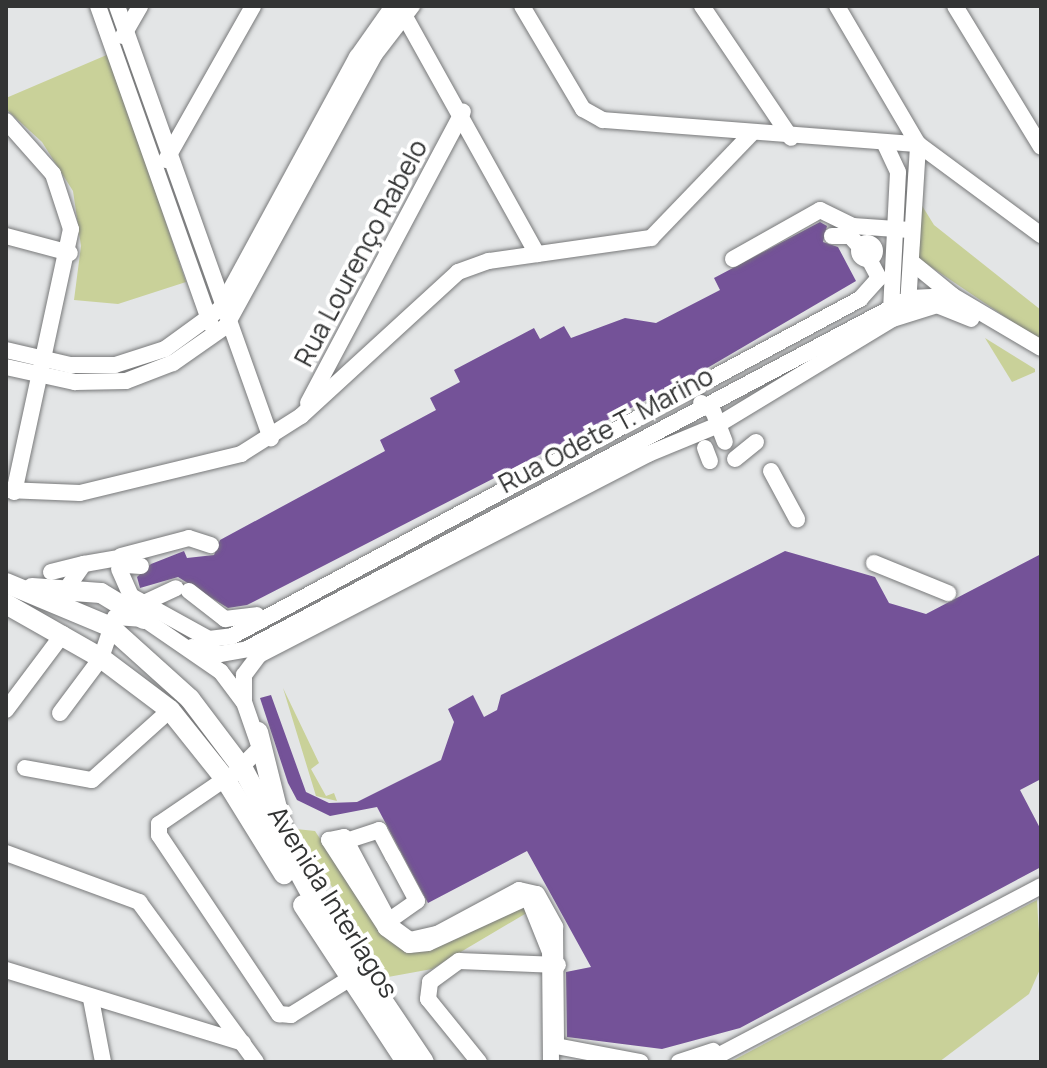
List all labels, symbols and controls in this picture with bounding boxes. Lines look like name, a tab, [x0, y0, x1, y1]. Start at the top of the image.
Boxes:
street label: Rua Lourenço Rabelo	[288, 134, 434, 372]
street label: Rua Odete T. Marino	[493, 360, 719, 500]
street label: Avenida Interlagos	[261, 800, 405, 1004]

